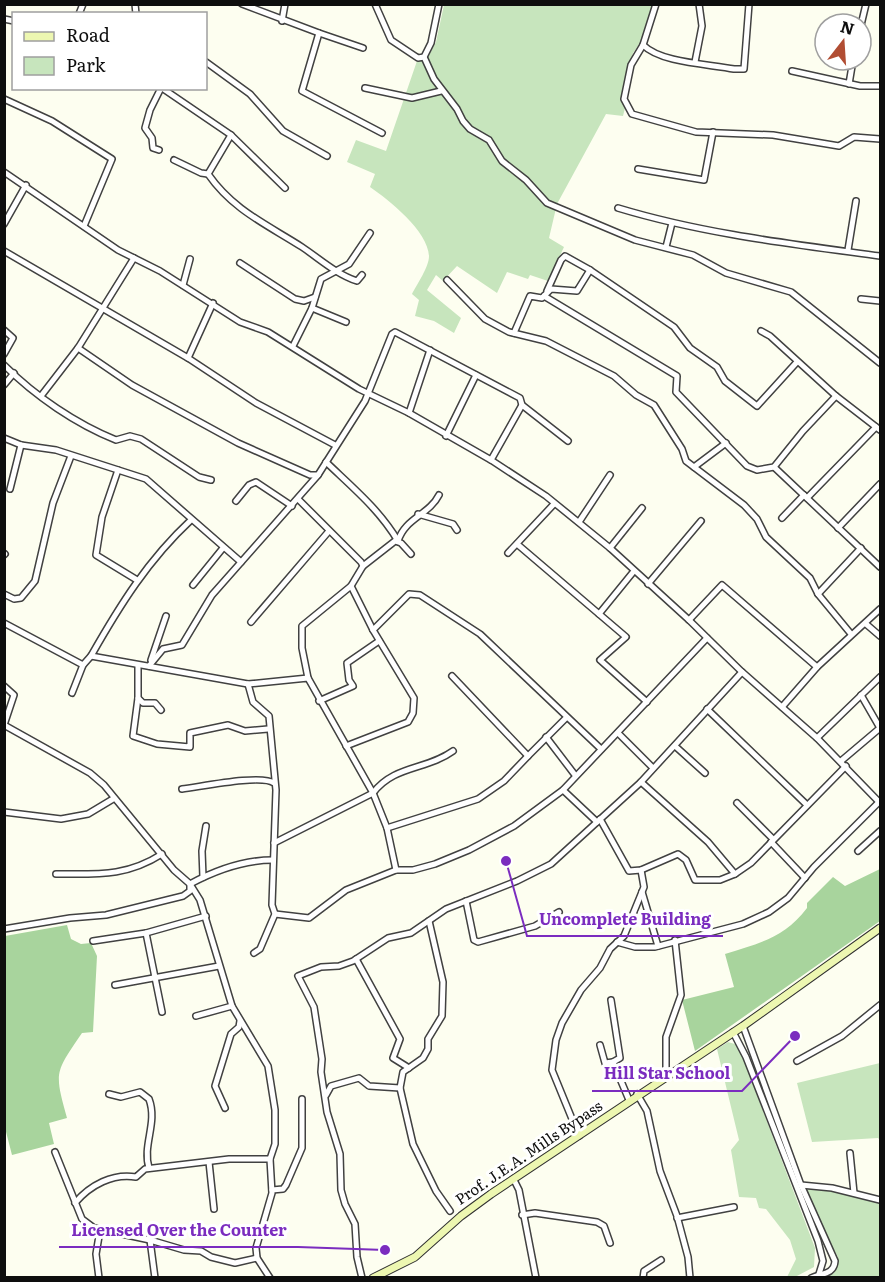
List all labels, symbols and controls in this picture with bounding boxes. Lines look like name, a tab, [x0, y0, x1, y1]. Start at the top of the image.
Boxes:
legend	[12, 12, 207, 90]
north arrow	[813, 12, 873, 72]
text: N	[838, 13, 858, 40]
text: Road	[66, 21, 110, 48]
text: Park	[66, 51, 107, 78]
callout: Uncomplete Building	[527, 902, 723, 936]
text: Uncomplete Building	[539, 906, 711, 930]
callout: Hill Star School	[592, 1057, 742, 1091]
text: Hill Star School	[604, 1060, 731, 1084]
street label: Prof. J.E.A. Mills Bypass	[450, 1094, 607, 1210]
callout: Licensed Over the Counter	[59, 1213, 298, 1247]
text: Licensed Over the Counter	[71, 1217, 287, 1241]

